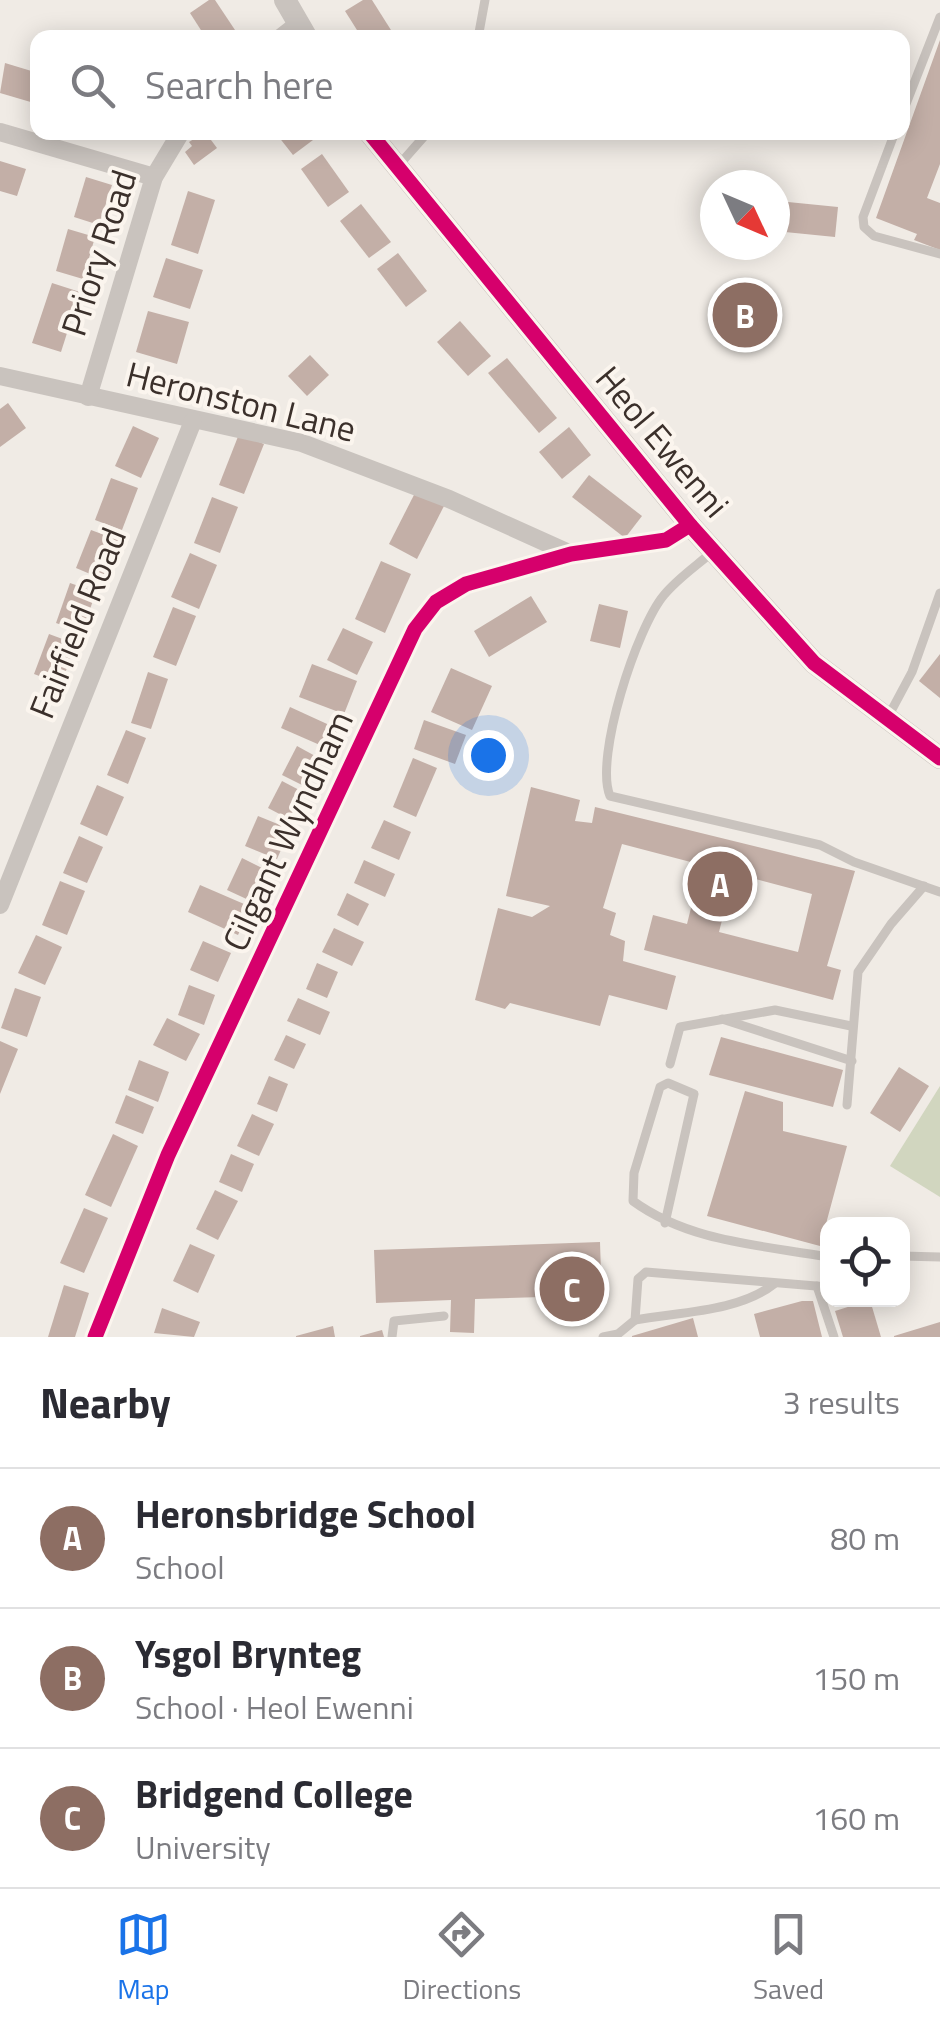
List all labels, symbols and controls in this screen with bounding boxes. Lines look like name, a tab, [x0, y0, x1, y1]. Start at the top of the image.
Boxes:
search box	[30, 30, 910, 140]
text: Search here	[145, 56, 333, 114]
icon: search	[65, 58, 120, 113]
street label: Priory Road	[46, 163, 150, 343]
north arrow	[700, 170, 790, 260]
pin: B	[712, 278, 778, 352]
street label: Heronston Lane	[121, 346, 362, 456]
street label: Heol Ewenni	[583, 354, 742, 529]
street label: Fairfield Road	[14, 519, 140, 726]
street label: Cilgant Wyndham	[208, 701, 366, 960]
your location	[463, 730, 514, 781]
pin: A	[688, 846, 752, 922]
map controls	[820, 1217, 910, 1307]
button: locate	[820, 1217, 910, 1307]
pin: C	[540, 1252, 604, 1326]
text: Nearby	[40, 1370, 171, 1434]
text: 3 results	[783, 1378, 900, 1426]
text: Heronsbridge School	[135, 1485, 476, 1543]
text: A	[63, 1514, 82, 1562]
text: 80 m	[830, 1514, 900, 1562]
text: School	[135, 1543, 225, 1591]
text: Ysgol Brynteg	[135, 1625, 361, 1683]
text: B	[63, 1654, 82, 1702]
text: 150 m	[812, 1654, 900, 1702]
text: School · Heol Ewenni	[135, 1683, 414, 1731]
text: Bridgend College	[135, 1765, 413, 1823]
text: C	[64, 1794, 81, 1842]
text: 160 m	[812, 1794, 900, 1842]
text: University	[135, 1823, 271, 1871]
tab: Map	[116, 1907, 171, 2010]
tab: Directions	[403, 1907, 521, 2010]
tab: Saved	[753, 1907, 824, 2010]

